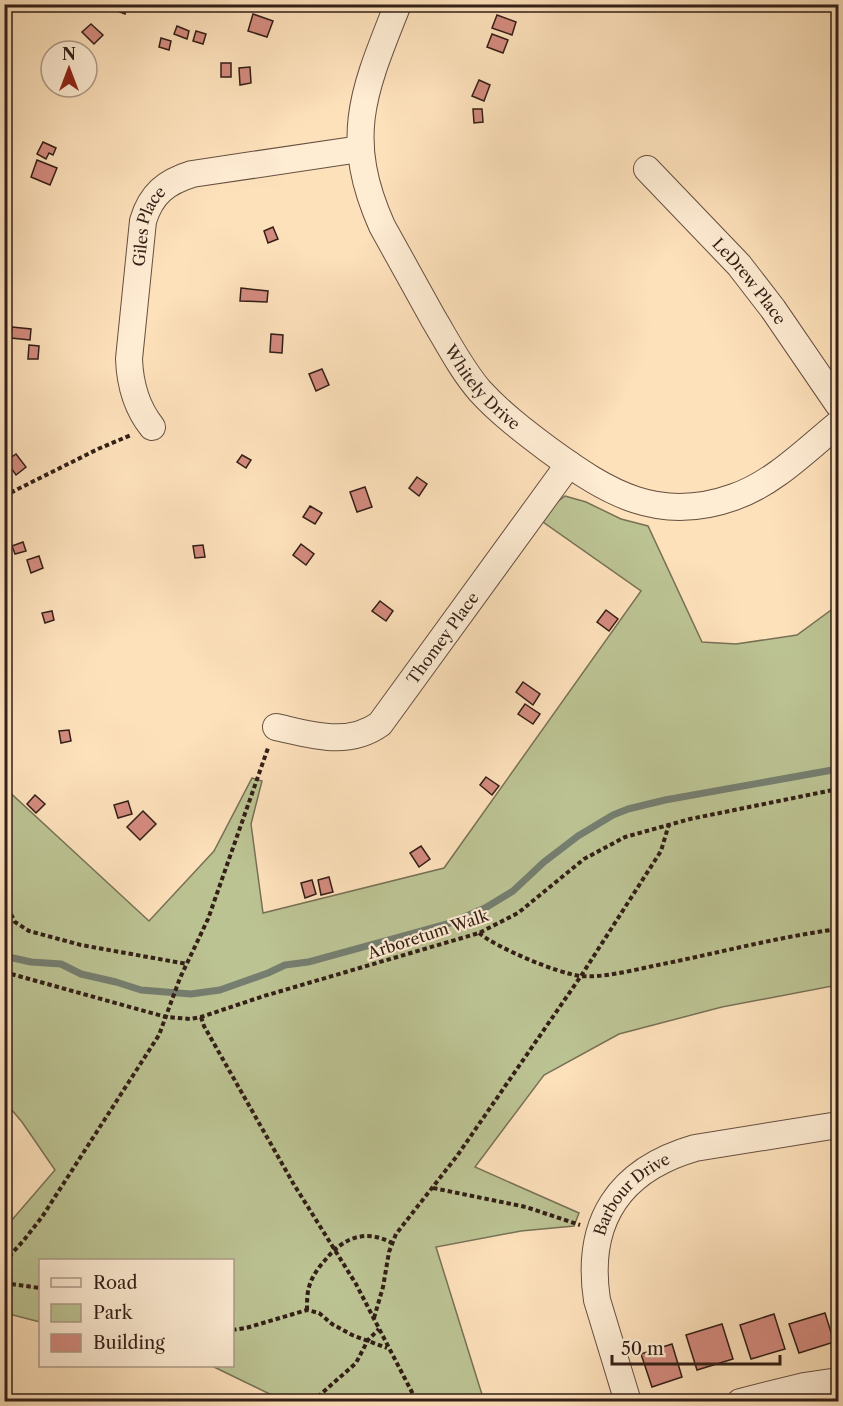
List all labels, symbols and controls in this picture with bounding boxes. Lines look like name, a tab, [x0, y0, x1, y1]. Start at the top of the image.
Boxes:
north arrow	[39, 39, 99, 99]
text: N	[62, 44, 76, 64]
street label: Giles Place	[128, 182, 169, 268]
street label: LeDrew Place	[708, 234, 790, 328]
street label: Whitely Drive	[440, 340, 524, 434]
street label: Thomey Place	[402, 588, 483, 688]
street label: Arboretum Walk	[364, 905, 492, 963]
street label: Barbour Drive	[589, 1149, 673, 1238]
legend	[39, 1259, 234, 1367]
text: Road	[93, 1272, 138, 1294]
text: Park	[93, 1302, 134, 1324]
scale bar	[612, 1328, 780, 1366]
text: Building	[93, 1332, 165, 1354]
text: 50 m	[621, 1338, 664, 1360]

